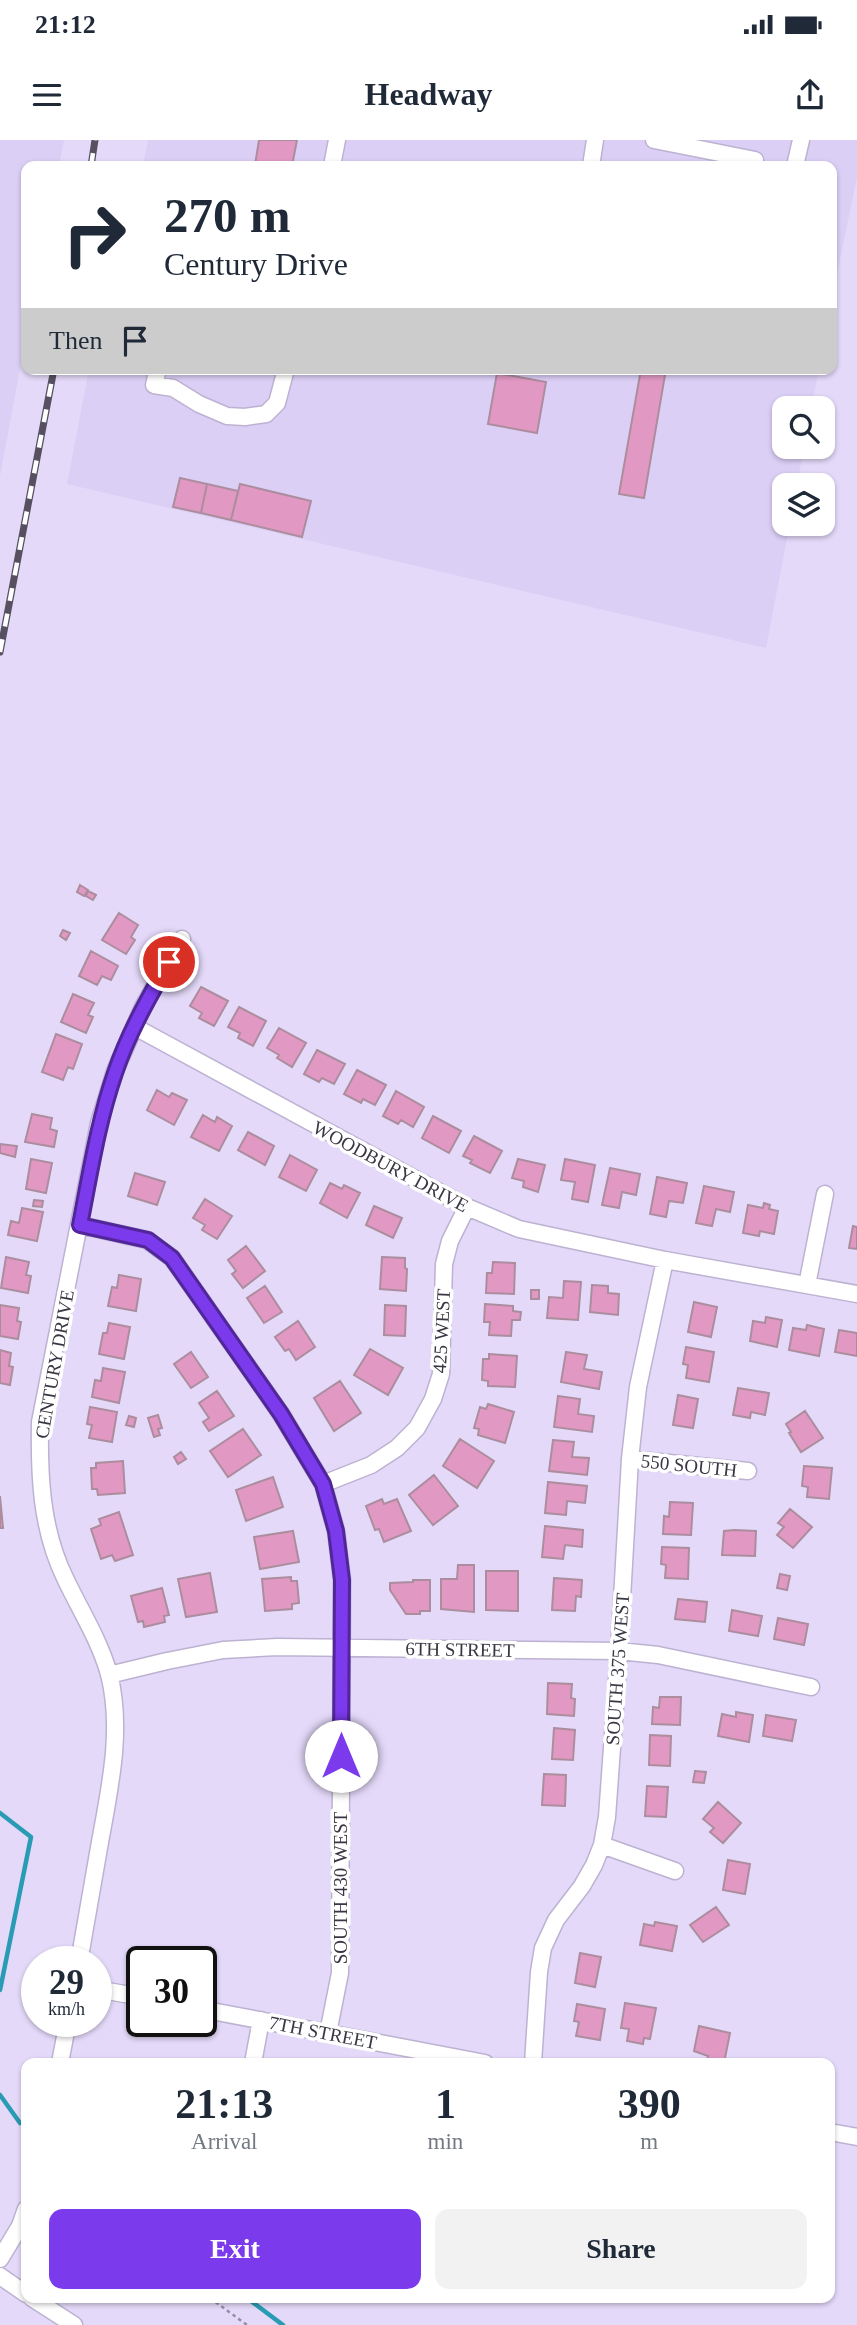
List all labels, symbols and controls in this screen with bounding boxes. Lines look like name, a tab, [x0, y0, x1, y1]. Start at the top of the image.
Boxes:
text: 21:12	[35, 10, 96, 39]
icon: menu	[28, 76, 66, 114]
text: Headway	[365, 76, 493, 112]
icon: share	[791, 76, 829, 114]
text: 270 m	[164, 188, 291, 243]
icon: right	[49, 189, 140, 280]
text: Century Drive	[164, 246, 348, 282]
icon: arrive	[116, 322, 154, 360]
text: Then	[49, 326, 102, 355]
map controls	[772, 396, 835, 536]
button: search	[772, 396, 835, 459]
button: layers	[772, 473, 835, 536]
pin	[139, 932, 199, 992]
icon: arrive	[150, 943, 188, 981]
street label: WOODBURY DRIVE	[309, 1117, 472, 1216]
street label: CENTURY DRIVE	[31, 1288, 78, 1440]
street label: 425 WEST	[429, 1288, 454, 1374]
street label: 550 SOUTH	[640, 1450, 738, 1481]
street label: SOUTH 375 WEST	[602, 1592, 633, 1746]
street label: 6TH STREET	[405, 1638, 515, 1661]
position arrow	[304, 1719, 378, 1793]
street label: SOUTH 430 WEST	[330, 1811, 351, 1964]
speed limit sign: 30	[126, 1946, 217, 2037]
text: 29	[49, 1963, 84, 2002]
text: km/h	[48, 1999, 85, 2019]
street label: 7TH STREET	[267, 2012, 379, 2053]
text: 21:13	[175, 2081, 273, 2127]
text: 1	[435, 2081, 456, 2127]
text: 390	[618, 2081, 681, 2127]
text: Arrival	[191, 2129, 258, 2154]
text: min	[428, 2129, 463, 2154]
text: m	[640, 2129, 658, 2154]
button: Exit	[49, 2209, 421, 2289]
button: Share	[435, 2209, 807, 2289]

